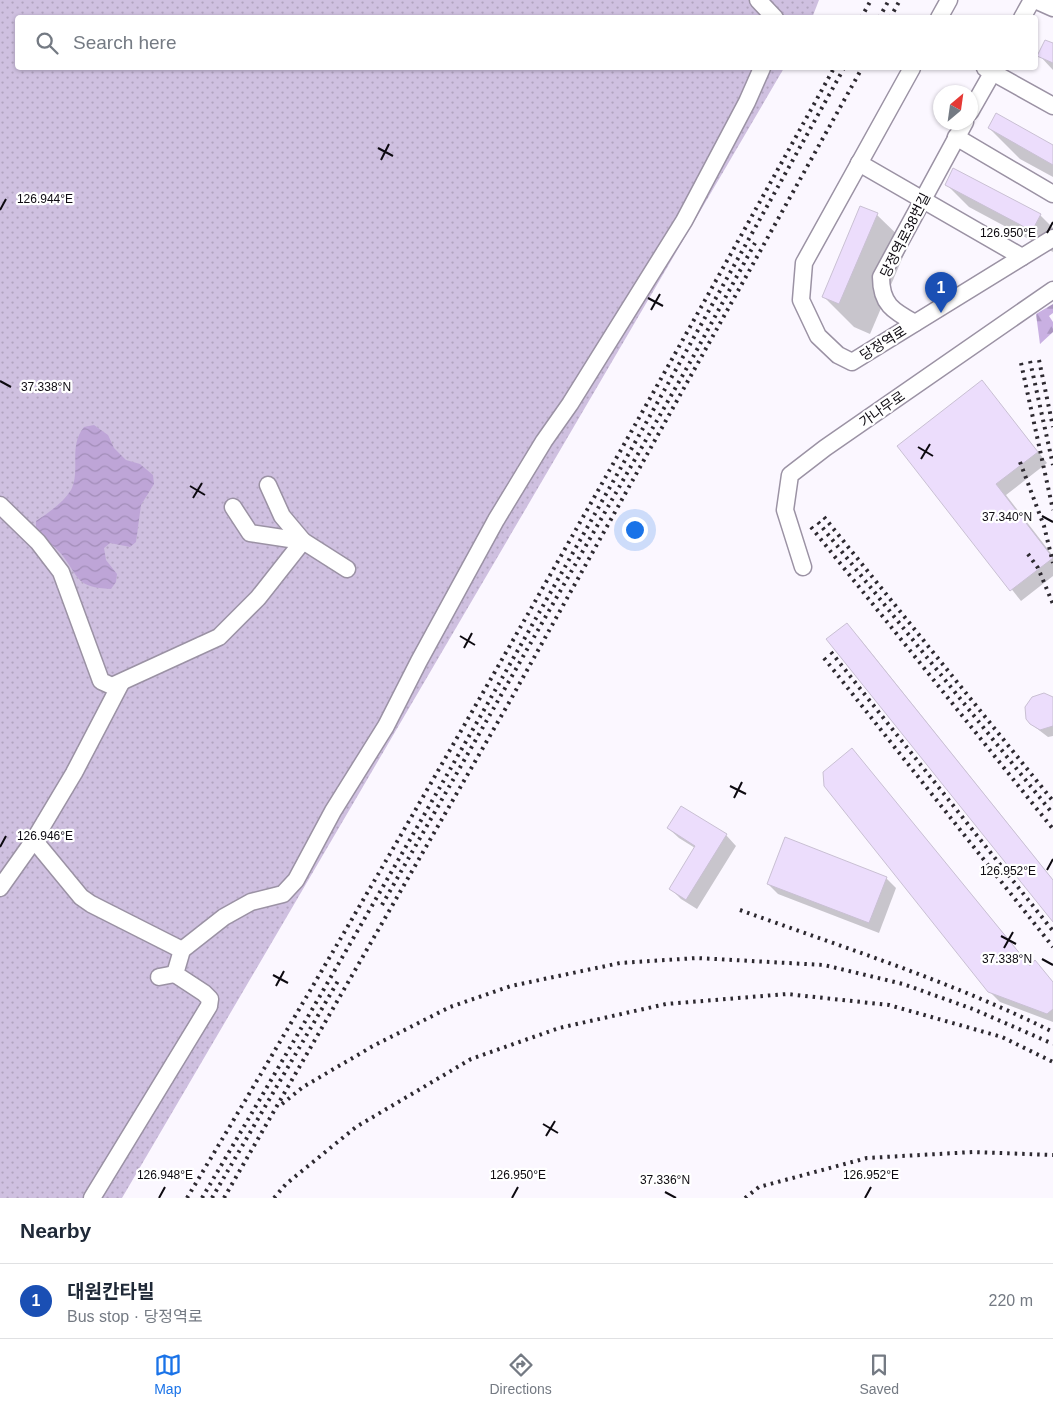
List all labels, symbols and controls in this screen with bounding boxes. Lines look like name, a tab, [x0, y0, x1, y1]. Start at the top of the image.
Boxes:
search box	[15, 15, 1038, 70]
icon: search	[33, 29, 61, 57]
text: Search here	[73, 32, 177, 53]
north arrow	[933, 85, 978, 130]
street label: 당정역로38번길	[877, 190, 933, 280]
text: 126.944°E	[17, 192, 73, 206]
text: 126.950°E	[980, 226, 1036, 240]
pin: 1	[925, 272, 957, 313]
street label: 당정역로	[857, 323, 909, 363]
text: 37.338°N	[21, 380, 71, 394]
street label: 가나무로	[856, 388, 908, 430]
text: 37.340°N	[982, 510, 1032, 524]
your location	[622, 517, 648, 543]
text: 126.946°E	[17, 829, 73, 843]
text: 126.952°E	[980, 864, 1036, 878]
text: 37.338°N	[982, 952, 1032, 966]
text: 126.948°E	[137, 1168, 193, 1182]
text: 126.950°E	[490, 1168, 546, 1182]
text: 126.952°E	[843, 1168, 899, 1182]
text: 37.336°N	[640, 1173, 690, 1187]
text: Nearby	[20, 1219, 91, 1242]
text: 대원칸타빌	[67, 1281, 154, 1302]
text: 1	[32, 1292, 40, 1309]
text: 220 m	[989, 1292, 1033, 1309]
text: Bus stop · 당정역로	[67, 1308, 202, 1325]
tab: Map	[154, 1351, 182, 1397]
tab: Directions	[490, 1351, 552, 1397]
tab: Saved	[859, 1351, 899, 1397]

